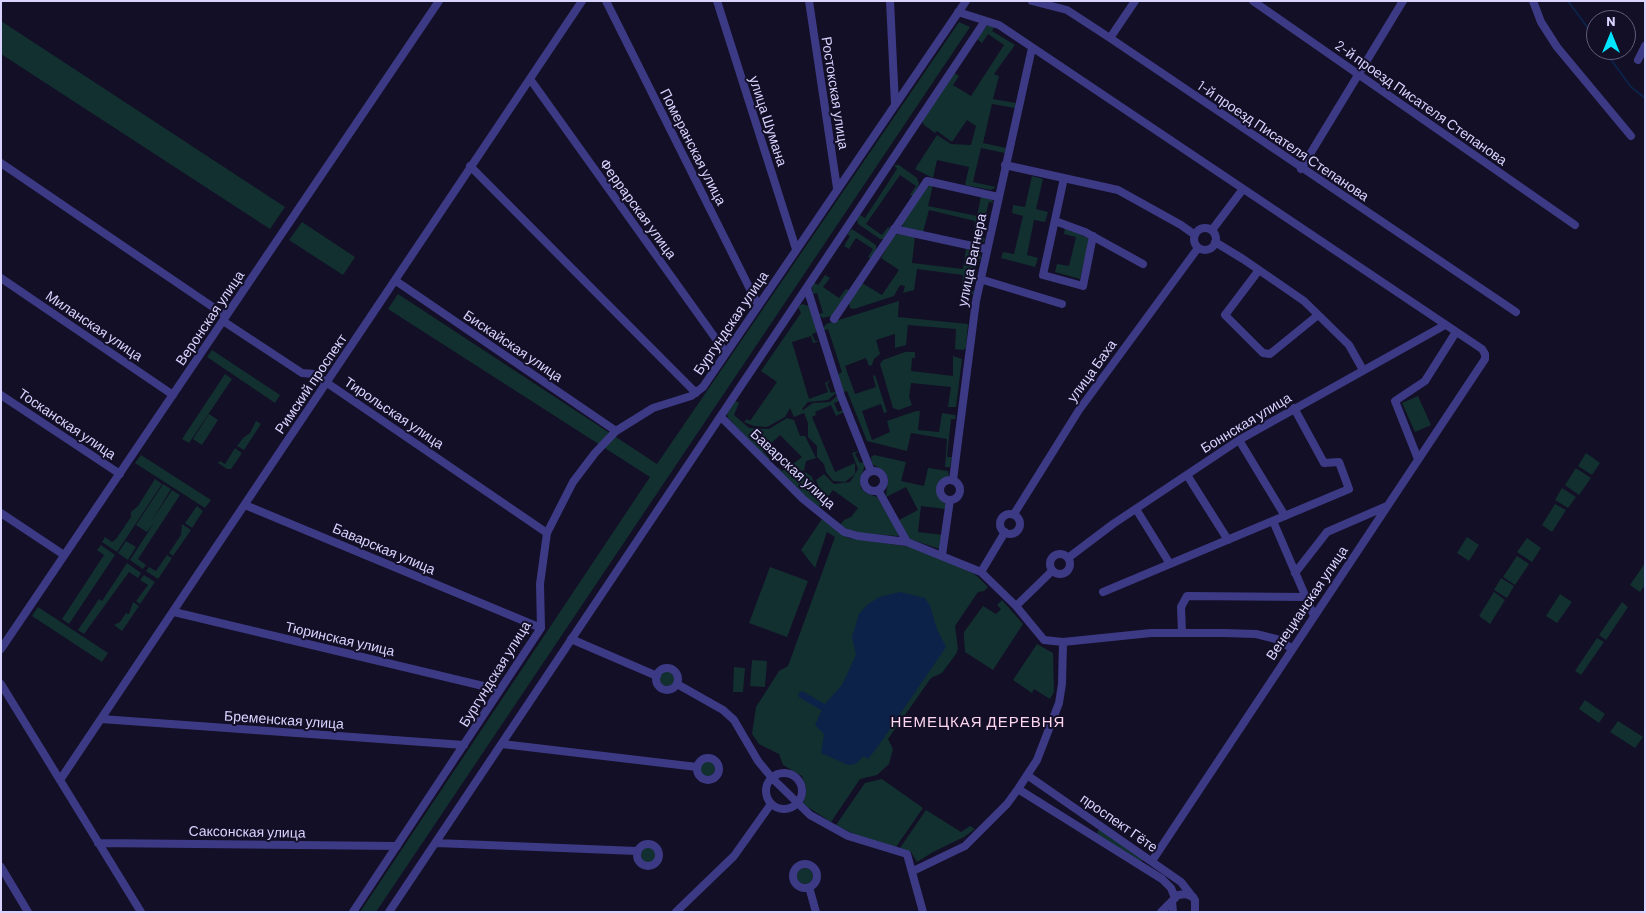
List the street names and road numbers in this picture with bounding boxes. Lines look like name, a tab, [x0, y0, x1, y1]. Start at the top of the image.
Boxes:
street label: Ростокская улица	[818, 35, 852, 151]
street label: 2-й проезд Писателя Степанова	[1332, 37, 1510, 169]
street label: улица Шумана	[746, 74, 790, 168]
street label: 1-й проезд Писателя Степанова	[1194, 77, 1372, 205]
street label: Померанская улица	[656, 86, 730, 208]
street label: Феррарская улица	[596, 156, 680, 262]
street label: улица Вагнера	[954, 212, 990, 308]
street label: Веронская улица	[172, 267, 248, 369]
street label: Бургундская улица	[690, 268, 772, 378]
street label: Миланская улица	[42, 287, 146, 365]
street label: Бискайская улица	[460, 307, 566, 385]
street label: Римский проспект	[271, 331, 351, 437]
street label: улица Баха	[1064, 337, 1120, 405]
street label: Тирольская улица	[341, 373, 447, 453]
street label: Тосканская улица	[15, 385, 119, 463]
street label: Боннская улица	[1198, 389, 1294, 457]
street label: Баварская улица	[747, 425, 839, 513]
street label: Баварская улица	[330, 520, 438, 578]
street label: Венецианская улица	[1263, 543, 1351, 663]
street label: Тюринская улица	[284, 618, 396, 660]
street label: Бургундская улица	[456, 618, 534, 730]
street label: Бременская улица	[224, 707, 344, 733]
street label: проспект Гёте	[1077, 790, 1161, 856]
street label: Саксонская улица	[188, 823, 306, 841]

